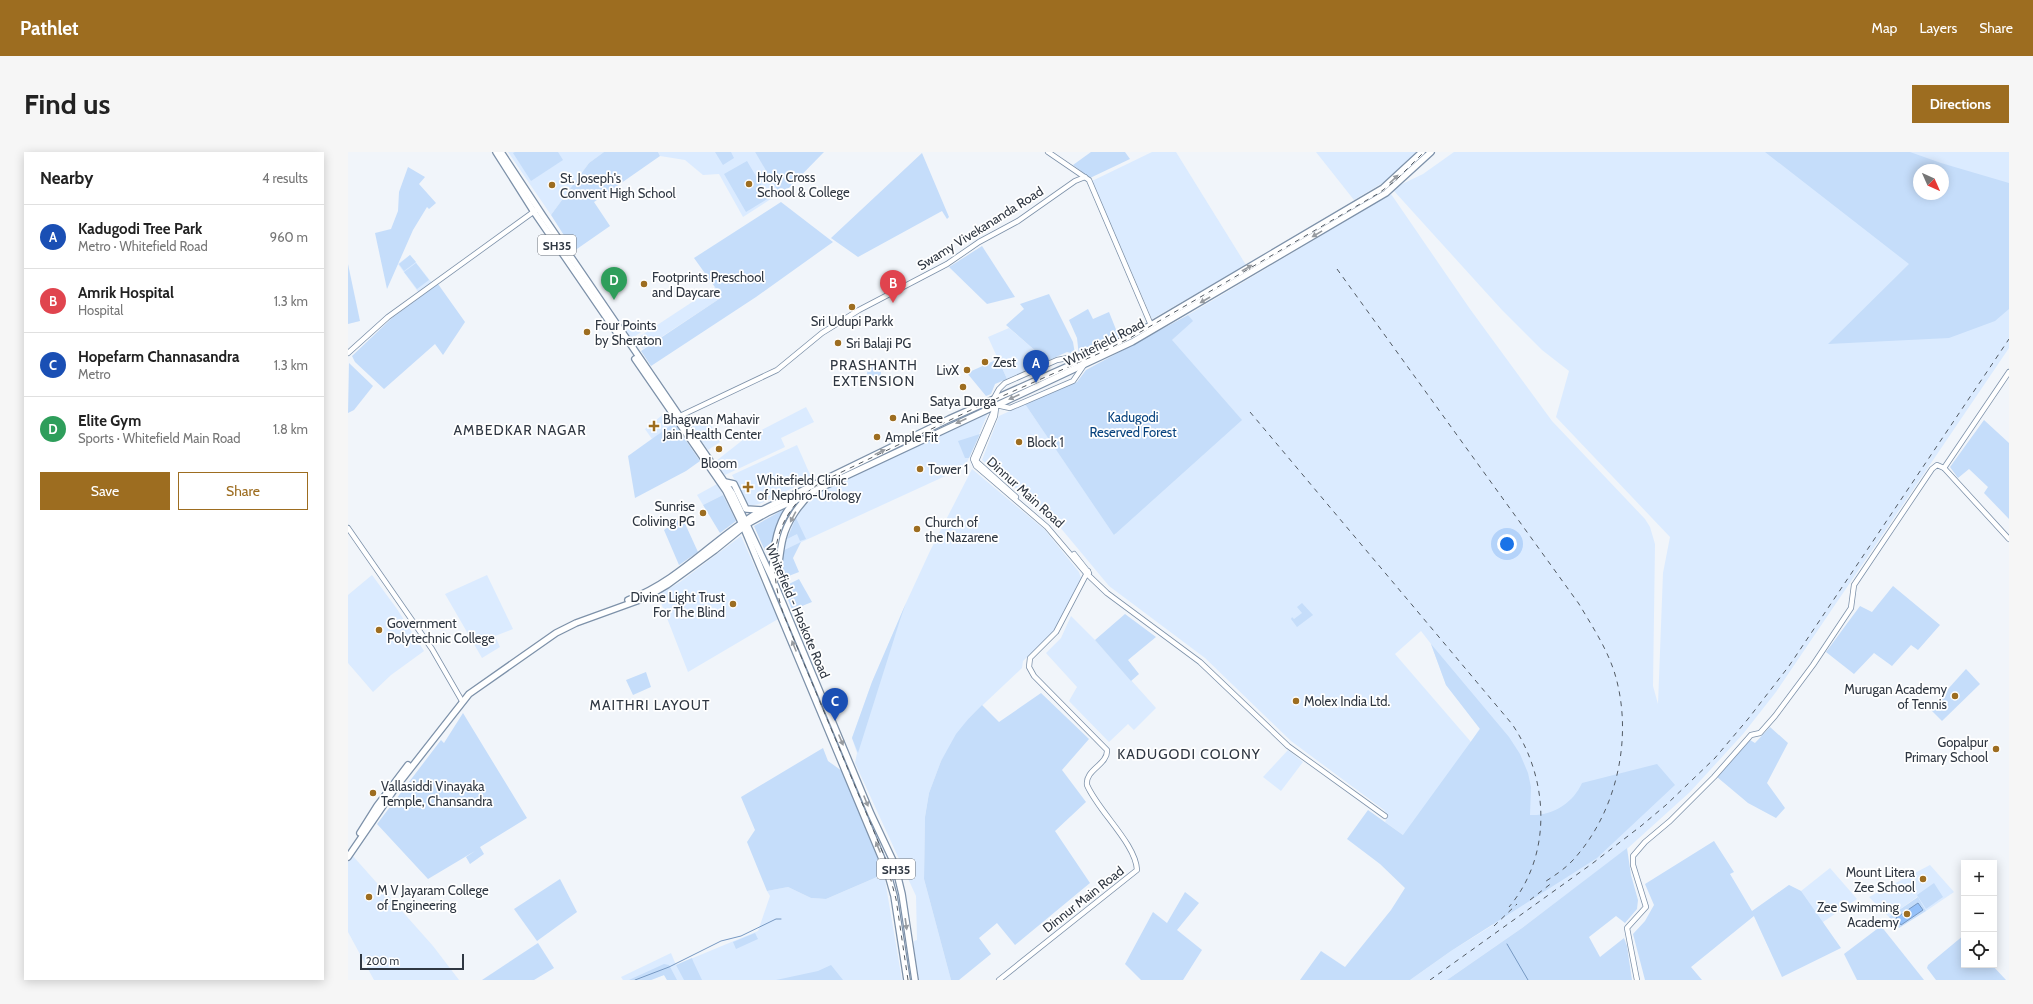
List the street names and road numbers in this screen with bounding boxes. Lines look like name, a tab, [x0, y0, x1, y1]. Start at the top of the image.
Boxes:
street label: Swamy Vivekananda Road	[914, 183, 1046, 273]
road number: SH35	[538, 235, 576, 255]
street label: Whitefield Road	[1061, 315, 1147, 369]
street label: Dinnur Main Road	[984, 453, 1068, 531]
street label: Whitefield - Hoskote Road	[762, 541, 834, 681]
road number: SH35	[877, 859, 915, 879]
street label: Dinnur Main Road	[1039, 862, 1127, 936]

